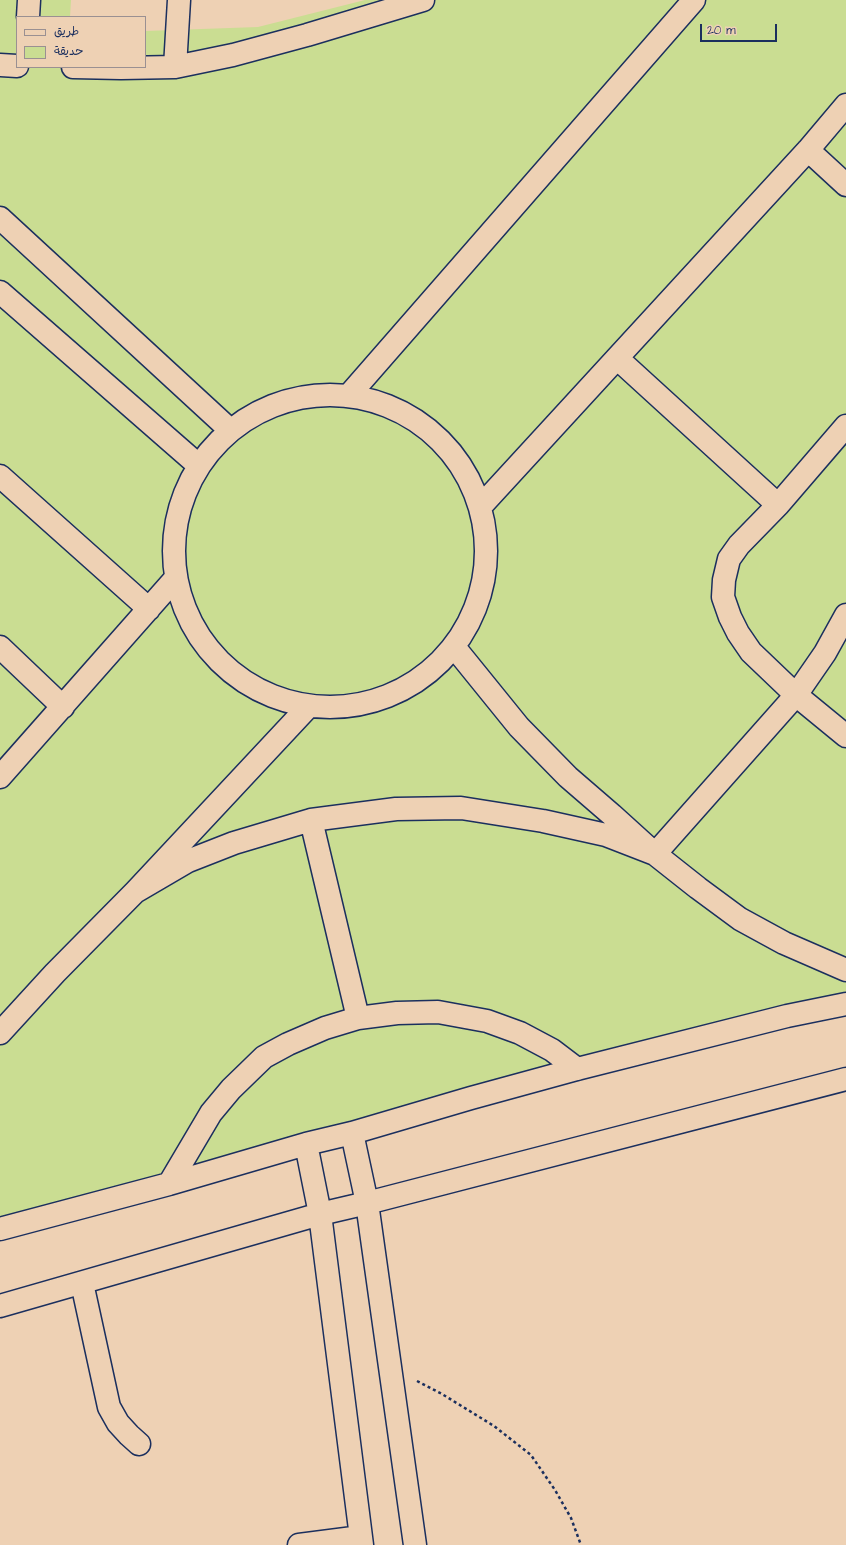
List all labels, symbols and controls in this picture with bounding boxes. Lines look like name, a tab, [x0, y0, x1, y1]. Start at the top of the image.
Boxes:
legend	[16, 16, 146, 68]
scale bar	[702, 16, 779, 42]
text: 20 m	[707, 22, 736, 39]
text: طريق	[54, 23, 79, 40]
text: حديقة	[54, 43, 83, 60]

